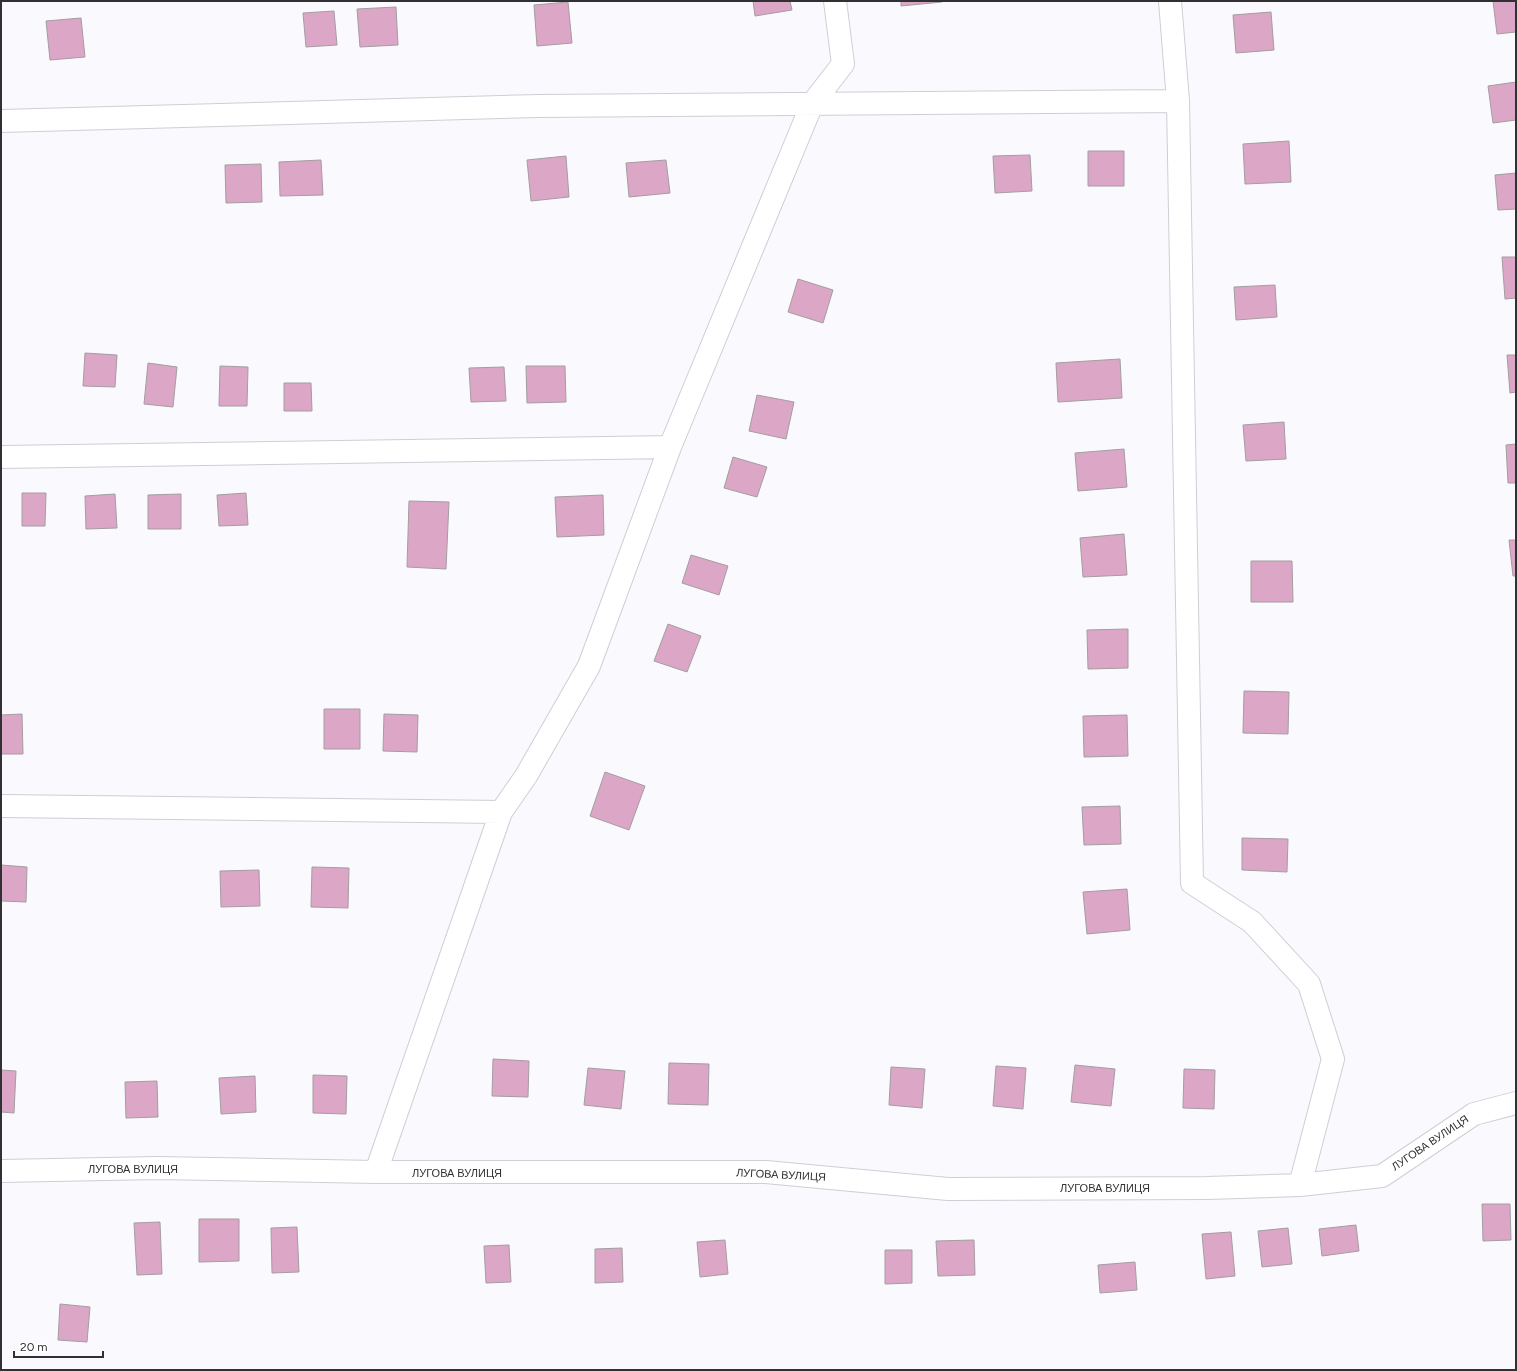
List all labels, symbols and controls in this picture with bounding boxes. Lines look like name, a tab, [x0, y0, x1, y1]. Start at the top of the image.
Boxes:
street label: ЛУГОВА ВУЛИЦЯ	[1389, 1112, 1471, 1174]
street label: ЛУГОВА ВУЛИЦЯ	[88, 1163, 178, 1176]
street label: ЛУГОВА ВУЛИЦЯ	[736, 1166, 826, 1184]
street label: ЛУГОВА ВУЛИЦЯ	[412, 1167, 502, 1180]
street label: ЛУГОВА ВУЛИЦЯ	[1060, 1182, 1150, 1195]
scale bar	[14, 1333, 103, 1359]
text: 20 m	[20, 1340, 48, 1354]

